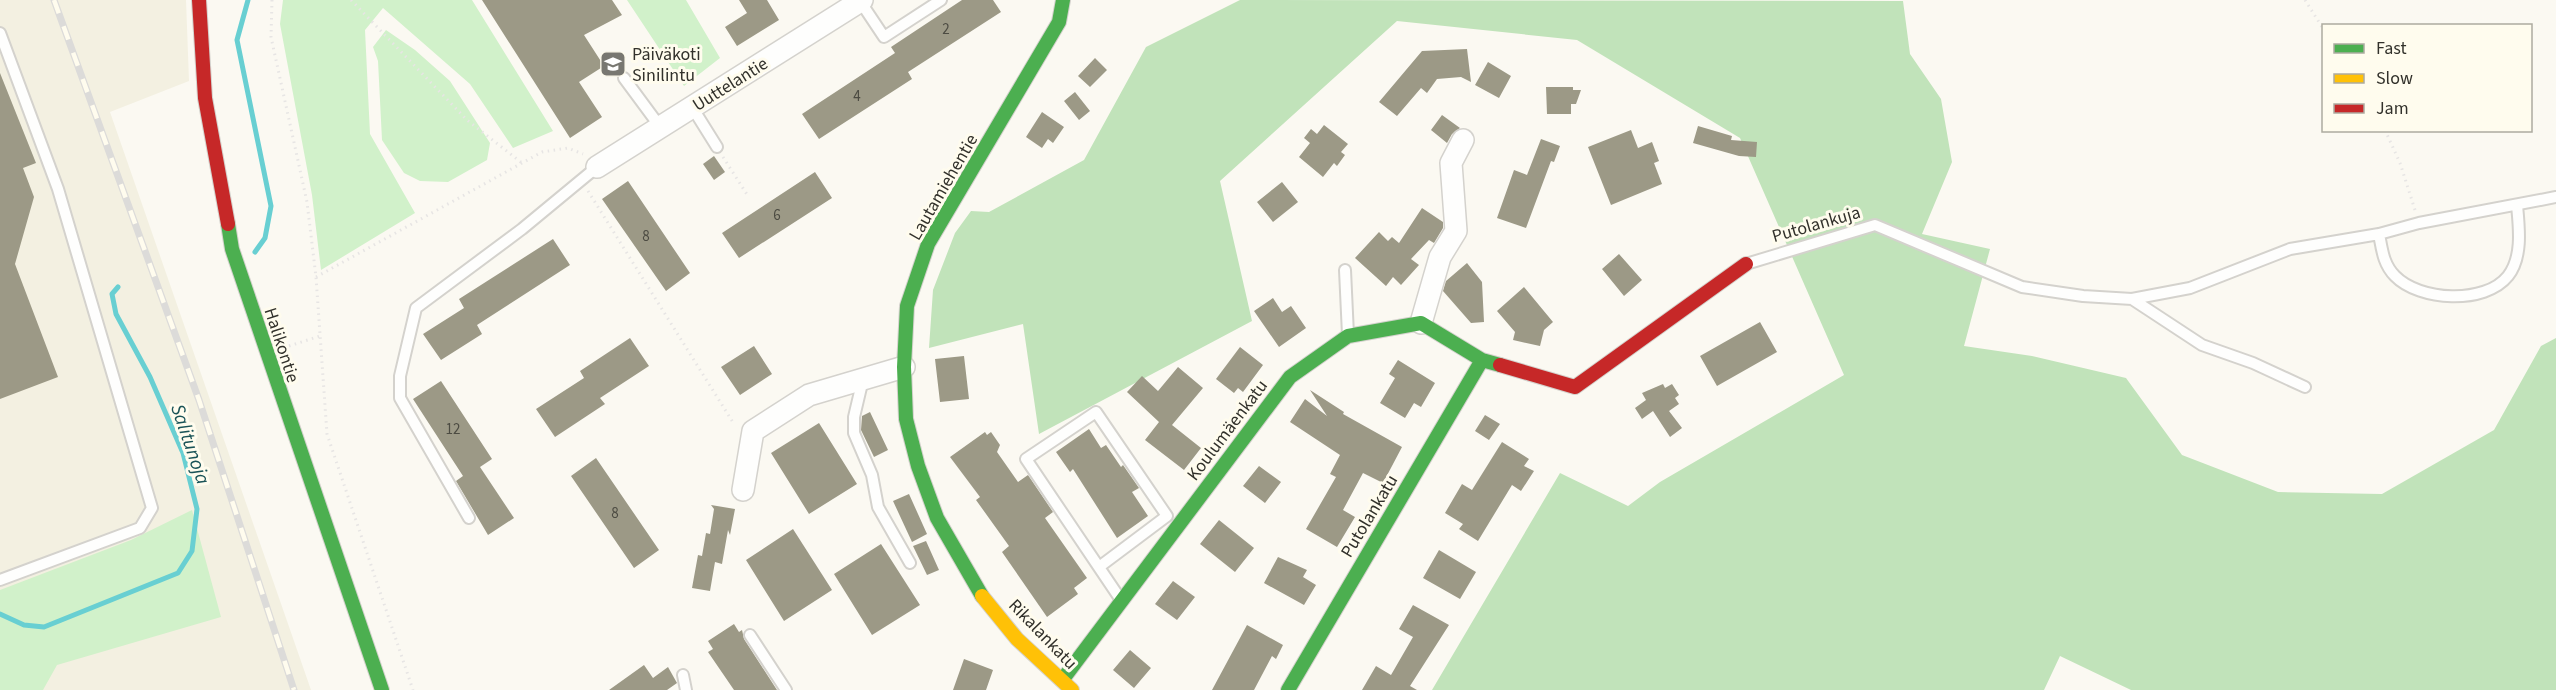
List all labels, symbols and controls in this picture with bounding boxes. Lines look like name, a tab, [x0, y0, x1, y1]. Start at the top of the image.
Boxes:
house number: 2	[942, 19, 950, 40]
legend	[2322, 24, 2532, 132]
text: Fast	[2376, 36, 2407, 61]
place label: Päiväkoti Sinilintu	[632, 42, 701, 88]
school or university icon: Päiväkoti Sinilintu	[598, 49, 628, 79]
street label: Uuttelantie	[688, 51, 773, 118]
text: Slow	[2376, 66, 2413, 91]
house number: 4	[853, 86, 861, 107]
text: Jam	[2376, 96, 2409, 121]
street label: Lautamiehentie	[903, 130, 984, 245]
street label: Putolankuja	[1769, 200, 1863, 249]
house number: 6	[773, 205, 781, 226]
house number: 8	[642, 226, 650, 247]
street label: Halikontie	[258, 304, 305, 386]
street label: Koulumäenkatu	[1181, 375, 1274, 486]
water label: Salitunoja	[163, 400, 217, 489]
house number: 12	[446, 419, 460, 440]
street label: Putolankatu	[1335, 470, 1404, 562]
house number: 8	[611, 503, 619, 524]
street label: Rikalankatu	[1003, 594, 1083, 675]

